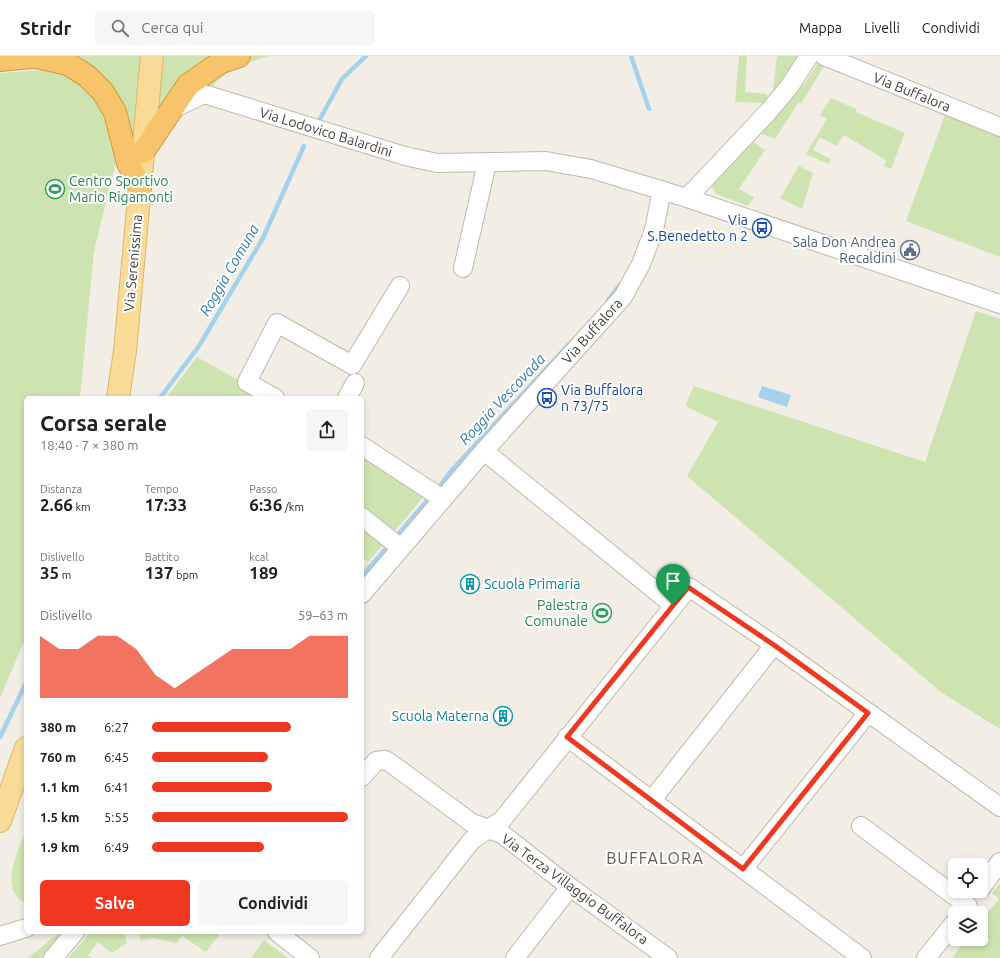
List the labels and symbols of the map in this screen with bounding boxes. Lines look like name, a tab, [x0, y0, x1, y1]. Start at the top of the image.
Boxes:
street label: Via Buffalora	[871, 69, 953, 115]
street label: Via Lodovico Balardini	[258, 104, 394, 160]
place label: Centro Sportivo Mario Rigamonti	[69, 173, 173, 205]
sports icon: Centro Sportivo Mario Rigamonti	[44, 178, 66, 200]
place label: Via S.Benedetto n 2	[647, 212, 748, 244]
street label: Via Serenissima	[121, 214, 145, 312]
bus stop icon: Via S.Benedetto n 2	[751, 217, 773, 239]
water label: Roggia Comuna	[196, 221, 262, 319]
place label: Sala Don Andrea Recaldini	[793, 234, 896, 266]
public building icon: Sala Don Andrea Recaldini	[899, 239, 921, 261]
street label: Via Buffalora	[559, 295, 625, 367]
water label: Roggia Vescovada	[456, 350, 548, 448]
place label: Via Buffalora n 73/75	[561, 382, 643, 414]
bus stop icon: Via Buffalora n 73/75	[536, 387, 558, 409]
pin	[656, 564, 690, 605]
building icon: Scuola Primaria	[459, 573, 481, 595]
place label: Scuola Primaria	[484, 576, 580, 592]
place label: Palestra Comunale	[525, 597, 588, 629]
sports icon: Palestra Comunale	[591, 602, 613, 624]
building icon: Scuola Materna	[492, 705, 514, 727]
place label: Scuola Materna	[392, 708, 489, 724]
street label: Via Terza Villaggio Buffalora	[499, 830, 651, 948]
district label: BUFFALORA	[606, 849, 704, 867]

